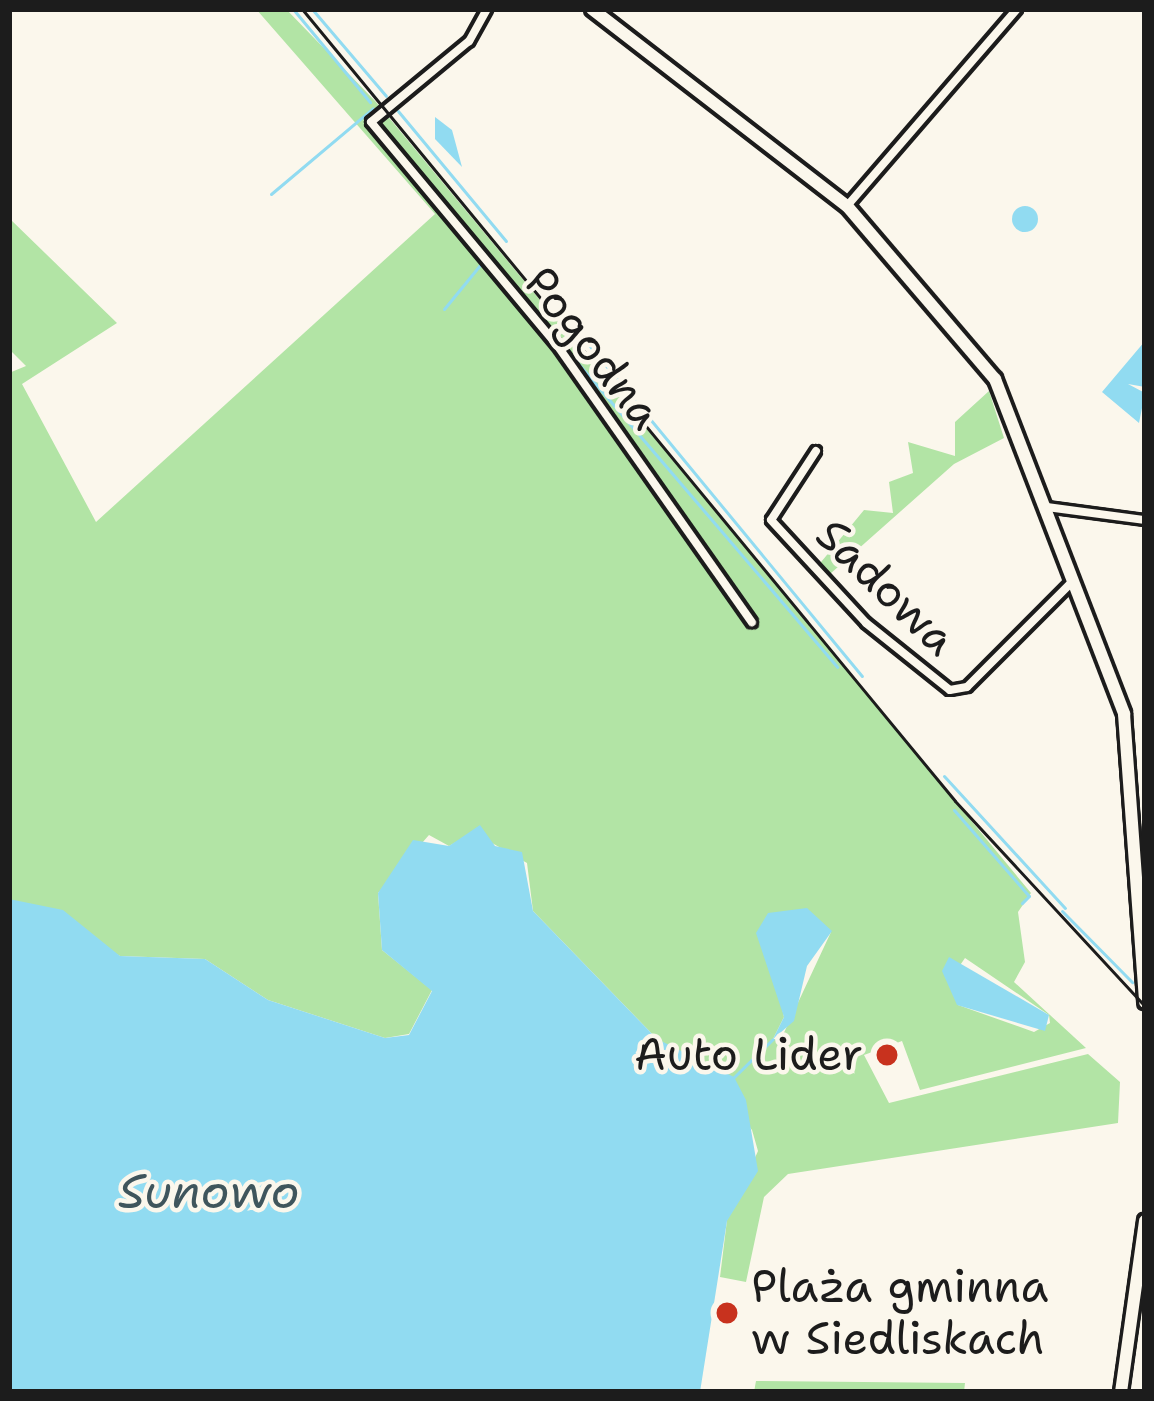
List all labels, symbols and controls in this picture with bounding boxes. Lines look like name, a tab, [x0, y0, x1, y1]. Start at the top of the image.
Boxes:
street label: Pogodna	[513, 256, 673, 440]
street label: Sadowa	[805, 507, 967, 667]
place label: Auto Lider	[634, 1028, 863, 1082]
marker: Auto Lider	[874, 1042, 900, 1068]
water label: Sunowo	[118, 1163, 300, 1221]
place label: Plaża gminna w Siedliskach	[751, 1260, 1049, 1366]
marker: Plaża gminna w Siedliskach	[714, 1300, 740, 1326]

